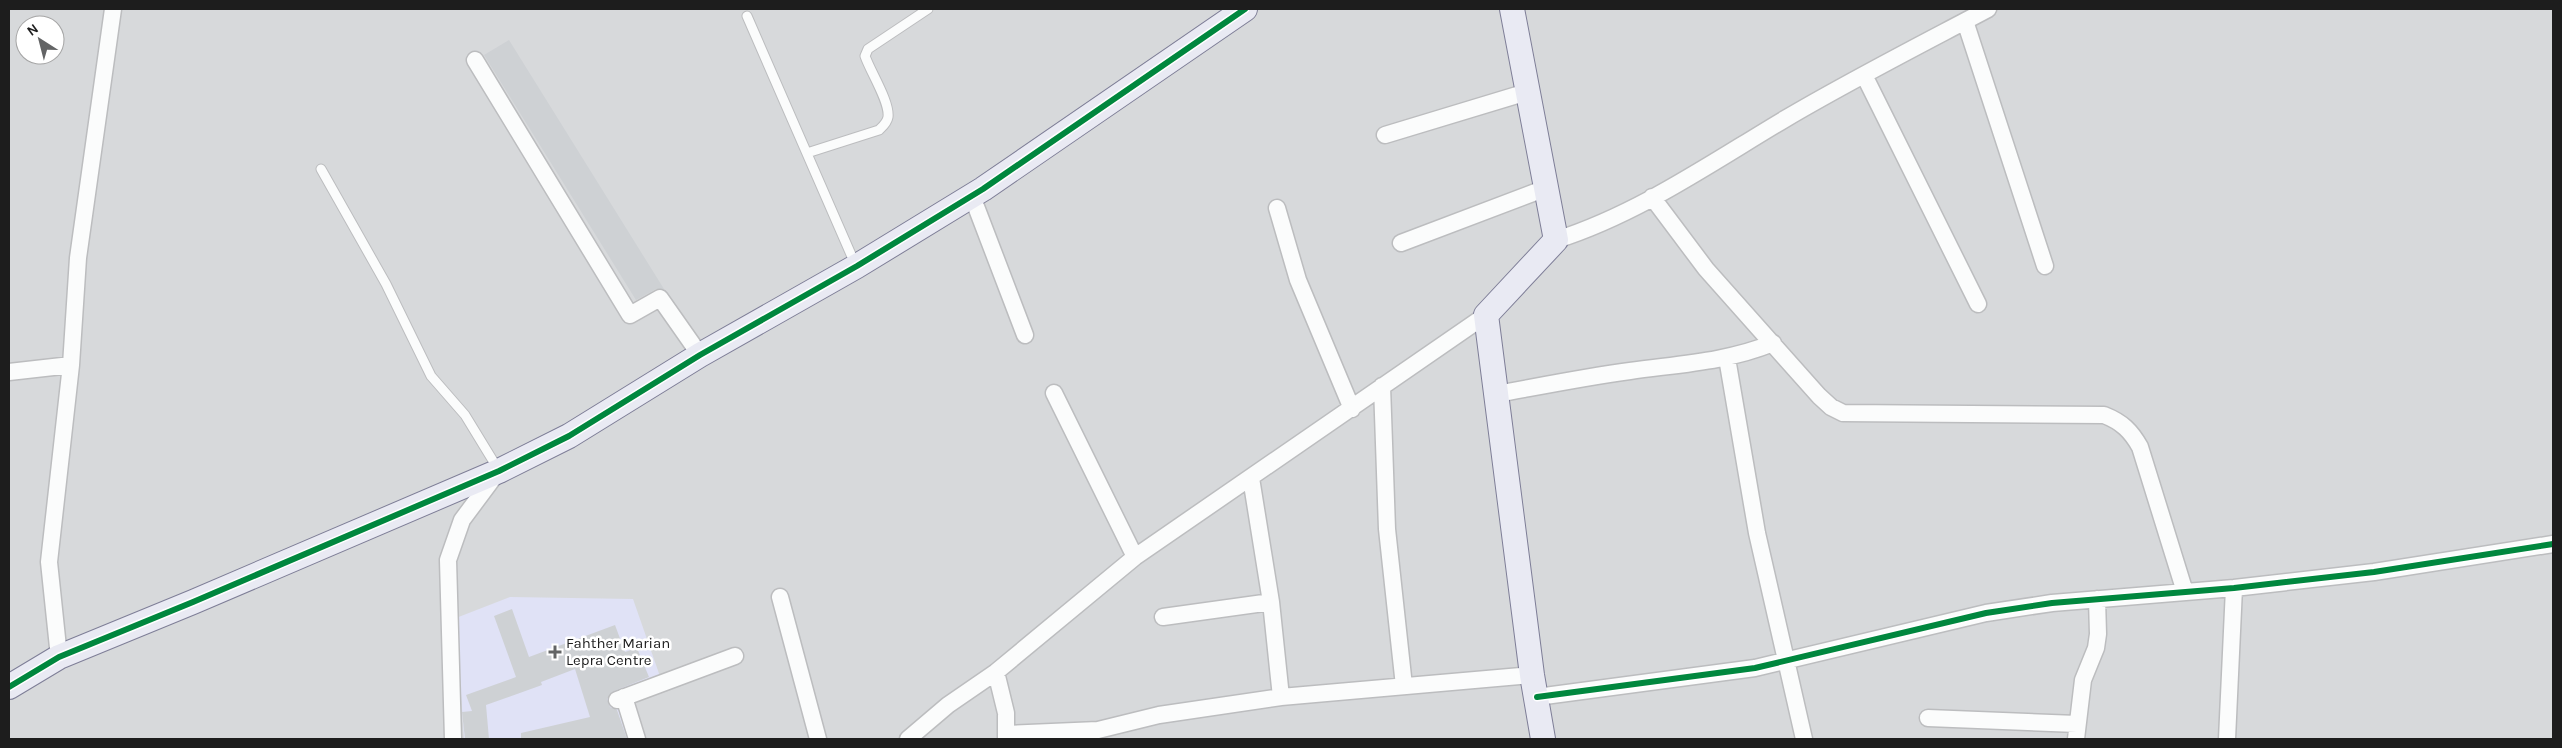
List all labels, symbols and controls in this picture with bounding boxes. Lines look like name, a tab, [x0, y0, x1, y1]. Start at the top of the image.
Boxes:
north arrow	[15, 15, 65, 65]
text: N	[24, 20, 42, 40]
place label: Fahther Marian Lepra Centre	[566, 634, 670, 669]
marker: Fahther Marian Lepra Centre	[548, 645, 562, 659]

